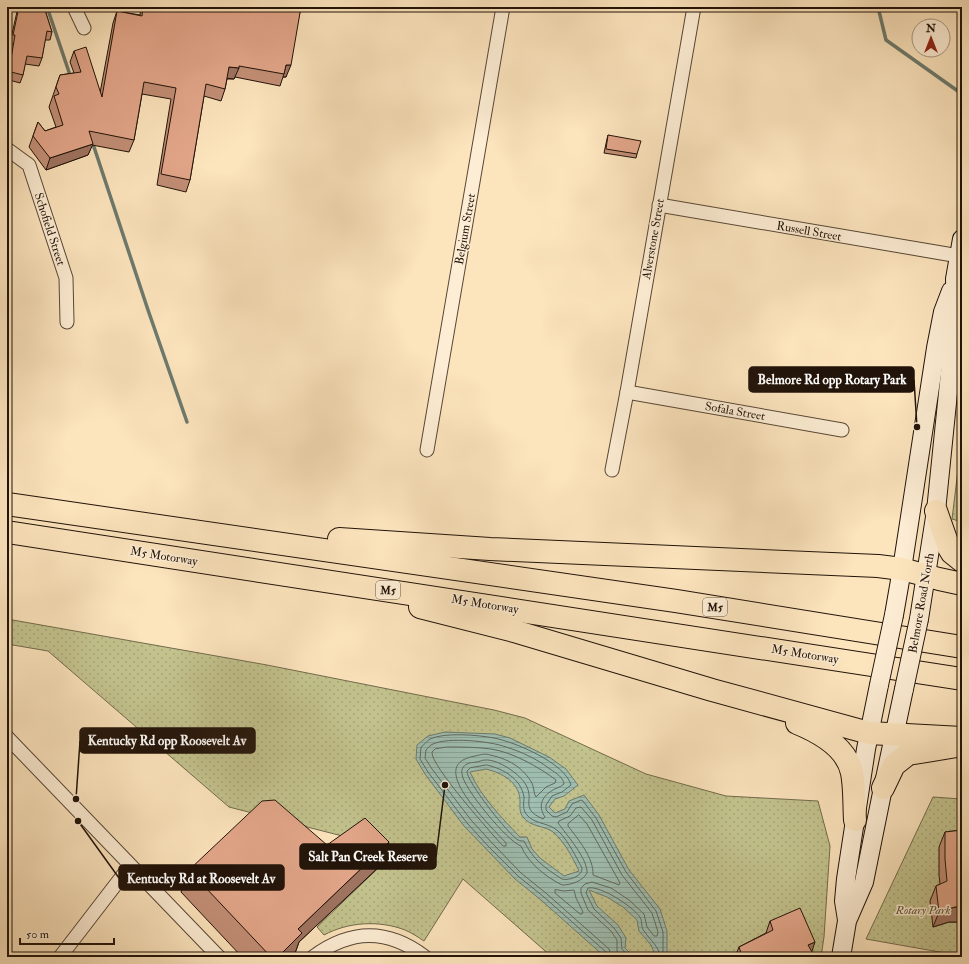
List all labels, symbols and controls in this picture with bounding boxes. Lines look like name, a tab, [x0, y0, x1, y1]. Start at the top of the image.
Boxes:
north arrow	[911, 18, 951, 58]
text: N	[925, 22, 937, 35]
street label: Schofield Street	[31, 191, 68, 268]
street label: Belgium Street	[452, 192, 479, 266]
street label: Alverstone Street	[639, 198, 668, 282]
street label: Russell Street	[775, 218, 843, 245]
callout: Belmore Rd opp Rotary Park	[749, 367, 914, 392]
text: Belmore Rd opp Rotary Park	[758, 372, 907, 389]
street label: Sofala Street	[704, 399, 766, 424]
street label: M5 Motorway	[129, 544, 199, 569]
street label: Belmore Road North	[905, 551, 938, 654]
road number: M5	[376, 581, 400, 599]
street label: M5 Motorway	[450, 592, 520, 617]
road number: M5	[703, 598, 727, 616]
street label: M5 Motorway	[770, 642, 840, 667]
callout: Kentucky Rd opp Roosevelt Av	[80, 728, 255, 753]
text: Kentucky Rd opp Roosevelt Av	[88, 733, 248, 750]
callout: Salt Pan Creek Reserve	[300, 844, 436, 869]
text: Salt Pan Creek Reserve	[308, 849, 428, 865]
callout: Kentucky Rd at Roosevelt Av	[119, 865, 284, 890]
text: Kentucky Rd at Roosevelt Av	[127, 871, 277, 888]
park label: Rotary Park	[895, 903, 951, 918]
scale bar	[20, 920, 114, 946]
text: 50 m	[26, 927, 50, 942]

